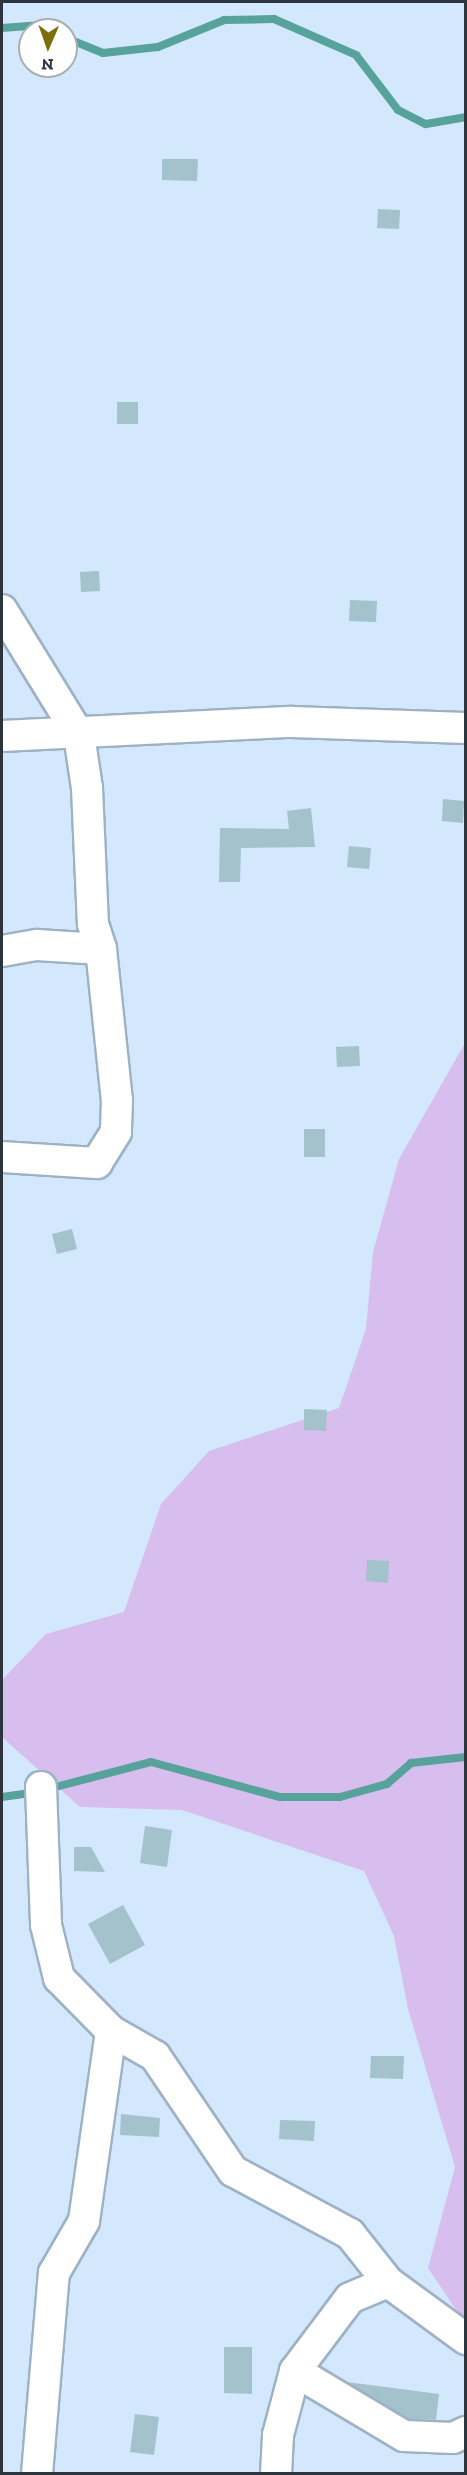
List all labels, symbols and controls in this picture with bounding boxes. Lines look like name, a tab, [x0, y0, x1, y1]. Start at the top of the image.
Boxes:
north arrow	[18, 18, 78, 78]
text: N	[41, 55, 54, 74]

